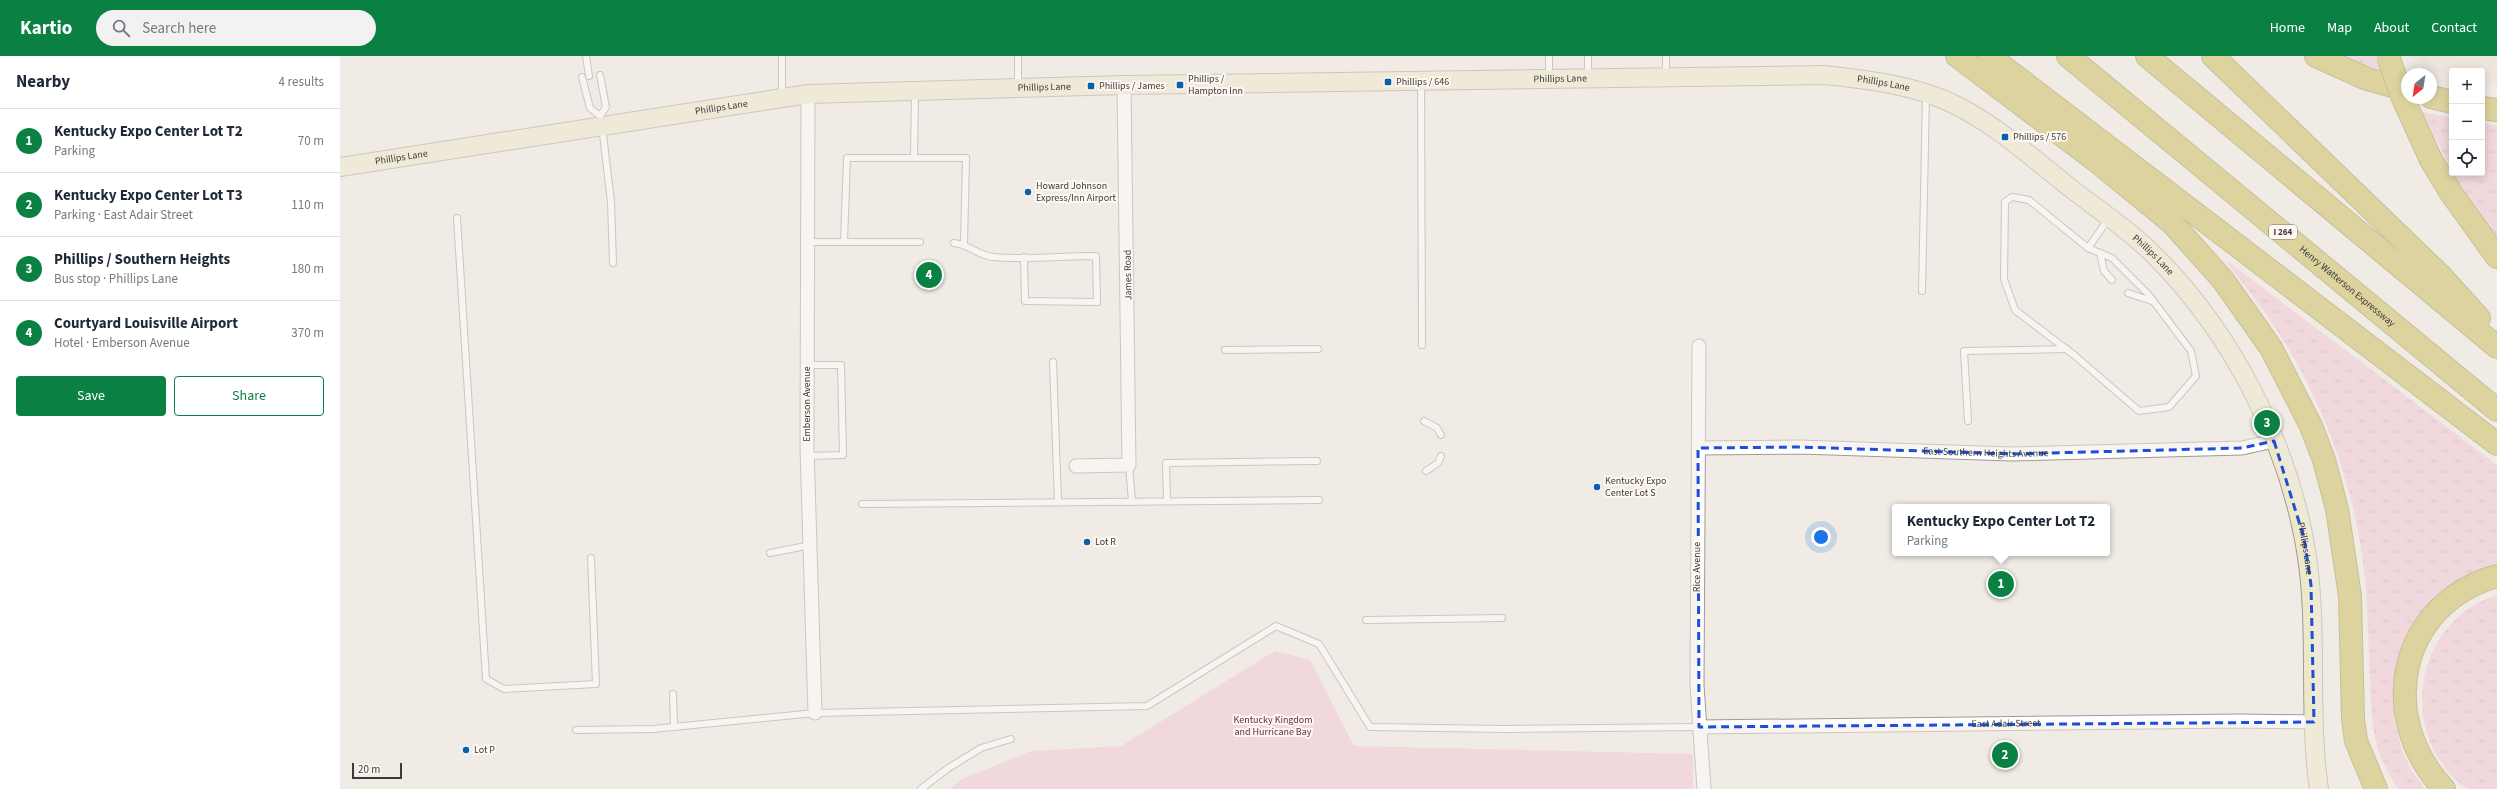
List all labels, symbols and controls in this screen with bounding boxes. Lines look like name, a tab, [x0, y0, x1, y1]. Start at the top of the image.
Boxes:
search box	[96, 10, 376, 46]
text: Kartio	[20, 15, 72, 42]
icon: search	[110, 17, 132, 39]
text: Search here	[142, 18, 216, 39]
text: Home	[2270, 18, 2305, 38]
text: Map	[2327, 18, 2352, 38]
text: About	[2374, 18, 2409, 38]
text: Contact	[2431, 18, 2477, 38]
north arrow	[2401, 68, 2437, 104]
map controls	[2449, 68, 2485, 176]
button: +	[2449, 68, 2485, 104]
text: Nearby	[16, 70, 70, 94]
street label: Phillips Lane	[1533, 71, 1587, 86]
place label: Phillips / Hampton Inn	[1188, 72, 1243, 98]
street label: Phillips Lane	[1856, 72, 1911, 95]
text: 4 results	[279, 73, 324, 91]
place label: Phillips / 646	[1396, 75, 1449, 89]
marker: Phillips / 646	[1383, 77, 1393, 87]
place label: Phillips / James	[1099, 79, 1165, 93]
street label: Phillips Lane	[1017, 80, 1071, 95]
marker: Phillips / Hampton Inn	[1175, 80, 1185, 90]
marker: Phillips / James	[1086, 81, 1096, 91]
street label: Phillips Lane	[694, 96, 749, 119]
button: −	[2449, 104, 2485, 140]
text: Kentucky Expo Center Lot T2	[54, 121, 243, 142]
place label: Phillips / 576	[2013, 130, 2066, 144]
text: 1	[26, 132, 32, 150]
text: 70 m	[298, 132, 324, 150]
marker: Phillips / 576	[2000, 132, 2010, 142]
button: locate	[2449, 140, 2485, 176]
text: Parking	[54, 142, 95, 160]
street label: Phillips Lane	[374, 146, 429, 168]
place label: Howard Johnson Express/Inn Airport	[1036, 179, 1117, 205]
text: Kentucky Expo Center Lot T3	[54, 185, 243, 206]
marker: Howard Johnson Express/Inn Airport	[1023, 187, 1033, 197]
text: 2	[26, 196, 32, 214]
text: 110 m	[291, 196, 324, 214]
text: Parking · East Adair Street	[54, 206, 193, 224]
road number: I 264	[2269, 225, 2297, 239]
street label: Phillips Lane	[2129, 231, 2177, 278]
street label: Henry Watterson Expressway	[2296, 243, 2398, 330]
text: Phillips / Southern Heights	[54, 249, 230, 270]
street label: James Road	[1121, 250, 1135, 300]
text: 3	[26, 260, 32, 278]
text: 180 m	[291, 260, 324, 278]
pin: 4	[916, 260, 942, 290]
text: Bus stop · Phillips Lane	[54, 270, 178, 288]
text: Courtyard Louisville Airport	[54, 313, 238, 334]
text: 4	[26, 324, 32, 342]
text: 370 m	[291, 324, 324, 342]
text: Hotel · Emberson Avenue	[54, 334, 190, 352]
street label: Emberson Avenue	[800, 366, 814, 442]
button: Save	[16, 376, 166, 416]
button: Share	[174, 376, 324, 416]
pin: 3	[2254, 408, 2280, 438]
street label: East Southern Heights Avenue	[1923, 444, 2049, 461]
place label: Kentucky Expo Center Lot S	[1605, 474, 1667, 500]
marker: Kentucky Expo Center Lot S	[1592, 482, 1602, 492]
popup	[1892, 504, 2110, 556]
text: Kentucky Expo Center Lot T2	[1907, 511, 2095, 532]
street label: Phillips Lane	[2294, 521, 2316, 576]
your location	[1811, 527, 1831, 547]
text: Parking	[1907, 532, 1948, 550]
place label: Lot R	[1095, 535, 1116, 549]
marker: Lot R	[1082, 537, 1092, 547]
street label: Rice Avenue	[1690, 542, 1704, 592]
pin: 1	[1988, 569, 2014, 599]
park label: Kentucky Kingdom and Hurricane Bay	[1233, 713, 1313, 739]
street label: East Adair Street	[1971, 716, 2041, 731]
pin: 2	[1992, 740, 2018, 770]
place label: Lot P	[474, 743, 495, 757]
marker: Lot P	[461, 745, 471, 755]
scale bar	[352, 761, 402, 780]
text: 20 m	[358, 762, 380, 777]

